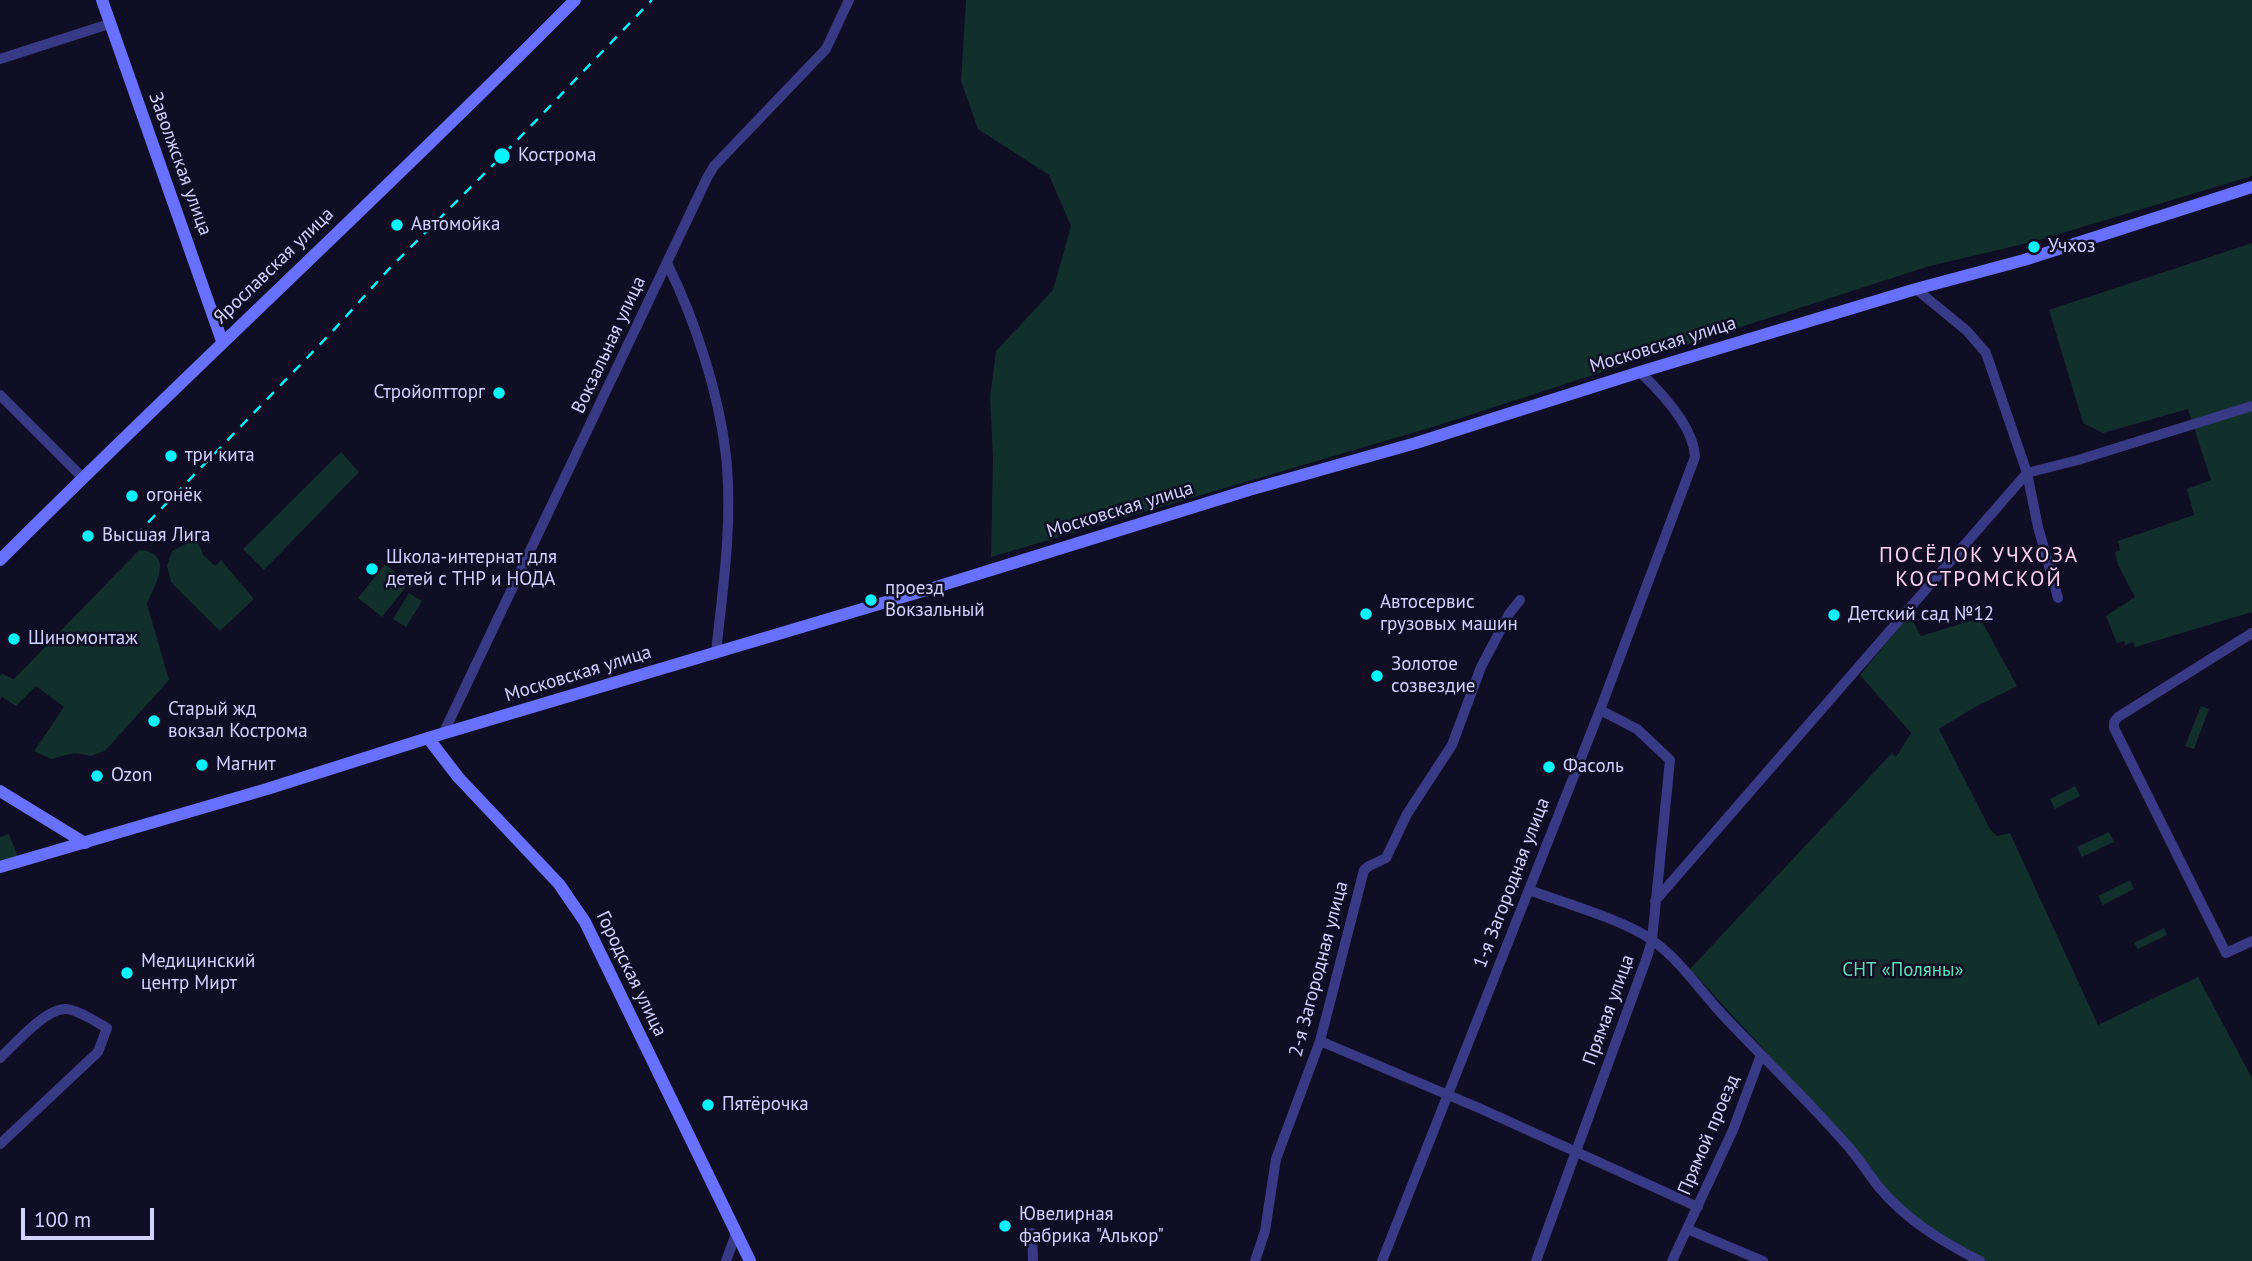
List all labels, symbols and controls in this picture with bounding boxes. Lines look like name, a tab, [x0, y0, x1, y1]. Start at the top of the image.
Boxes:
street label: Заволжская улица	[144, 89, 216, 239]
place label: Кострома	[518, 145, 597, 167]
marker: Кострома	[492, 146, 512, 166]
street label: Ярославская улица	[209, 203, 339, 329]
place label: Автомойка	[411, 214, 500, 236]
marker: Автомойка	[389, 217, 405, 233]
place label: Учхоз	[2048, 236, 2095, 258]
marker: Учхоз	[2026, 239, 2042, 255]
street label: Вокзальная улица	[567, 273, 651, 417]
street label: Московская улица	[1587, 312, 1739, 378]
place label: Стройоптторг	[374, 382, 485, 404]
marker: Стройоптторг	[491, 385, 507, 401]
place label: три кита	[185, 445, 255, 467]
marker: три кита	[163, 448, 179, 464]
street label: Московская улица	[1044, 477, 1196, 543]
place label: огонёк	[146, 485, 202, 507]
marker: огонёк	[124, 488, 140, 504]
place label: Высшая Лига	[102, 525, 210, 547]
marker: Высшая Лига	[80, 528, 96, 544]
district label: ПОСЁЛОК УЧХОЗА КОСТРОМСКОЙ	[1881, 543, 2077, 593]
place label: Школа-интернат для детей с ТНР и НОДА	[386, 547, 557, 591]
marker: Школа-интернат для детей с ТНР и НОДА	[364, 561, 380, 577]
place label: проезд Вокзальный	[885, 578, 985, 622]
marker: проезд Вокзальный	[863, 592, 879, 608]
place label: Автосервис грузовых машин	[1380, 592, 1518, 636]
place label: Детский сад №12	[1848, 604, 1994, 626]
marker: Автосервис грузовых машин	[1358, 606, 1374, 622]
marker: Детский сад №12	[1826, 607, 1842, 623]
place label: Шиномонтаж	[28, 628, 138, 650]
marker: Шиномонтаж	[6, 631, 22, 647]
street label: Московская улица	[502, 641, 654, 707]
place label: Золотое созвездие	[1391, 654, 1476, 698]
marker: Золотое созвездие	[1369, 668, 1385, 684]
place label: Старый жд вокзал Кострома	[168, 699, 308, 743]
marker: Старый жд вокзал Кострома	[146, 713, 162, 729]
place label: Магнит	[216, 754, 276, 776]
place label: Фасоль	[1563, 756, 1624, 778]
marker: Магнит	[194, 757, 210, 773]
marker: Фасоль	[1541, 759, 1557, 775]
place label: Ozon	[111, 765, 152, 787]
marker: Ozon	[89, 768, 105, 784]
street label: 1-я Загородная улица	[1469, 795, 1555, 971]
street label: 2-я Загородная улица	[1285, 879, 1353, 1059]
street label: Городская улица	[591, 908, 671, 1040]
place label: Медицинский центр Мирт	[141, 951, 255, 995]
street label: Прямая улица	[1578, 952, 1640, 1068]
park label: СНТ «Поляны»	[1842, 960, 1964, 982]
marker: Медицинский центр Мирт	[119, 965, 135, 981]
street label: Прямой проезд	[1673, 1071, 1745, 1199]
place label: Пятёрочка	[722, 1094, 809, 1116]
marker: Пятёрочка	[700, 1097, 716, 1113]
scale bar	[24, 1194, 158, 1238]
place label: Ювелирная фабрика "Алькор"	[1019, 1204, 1164, 1248]
text: 100 m	[34, 1206, 91, 1233]
marker: Ювелирная фабрика "Алькор"	[997, 1218, 1013, 1234]

